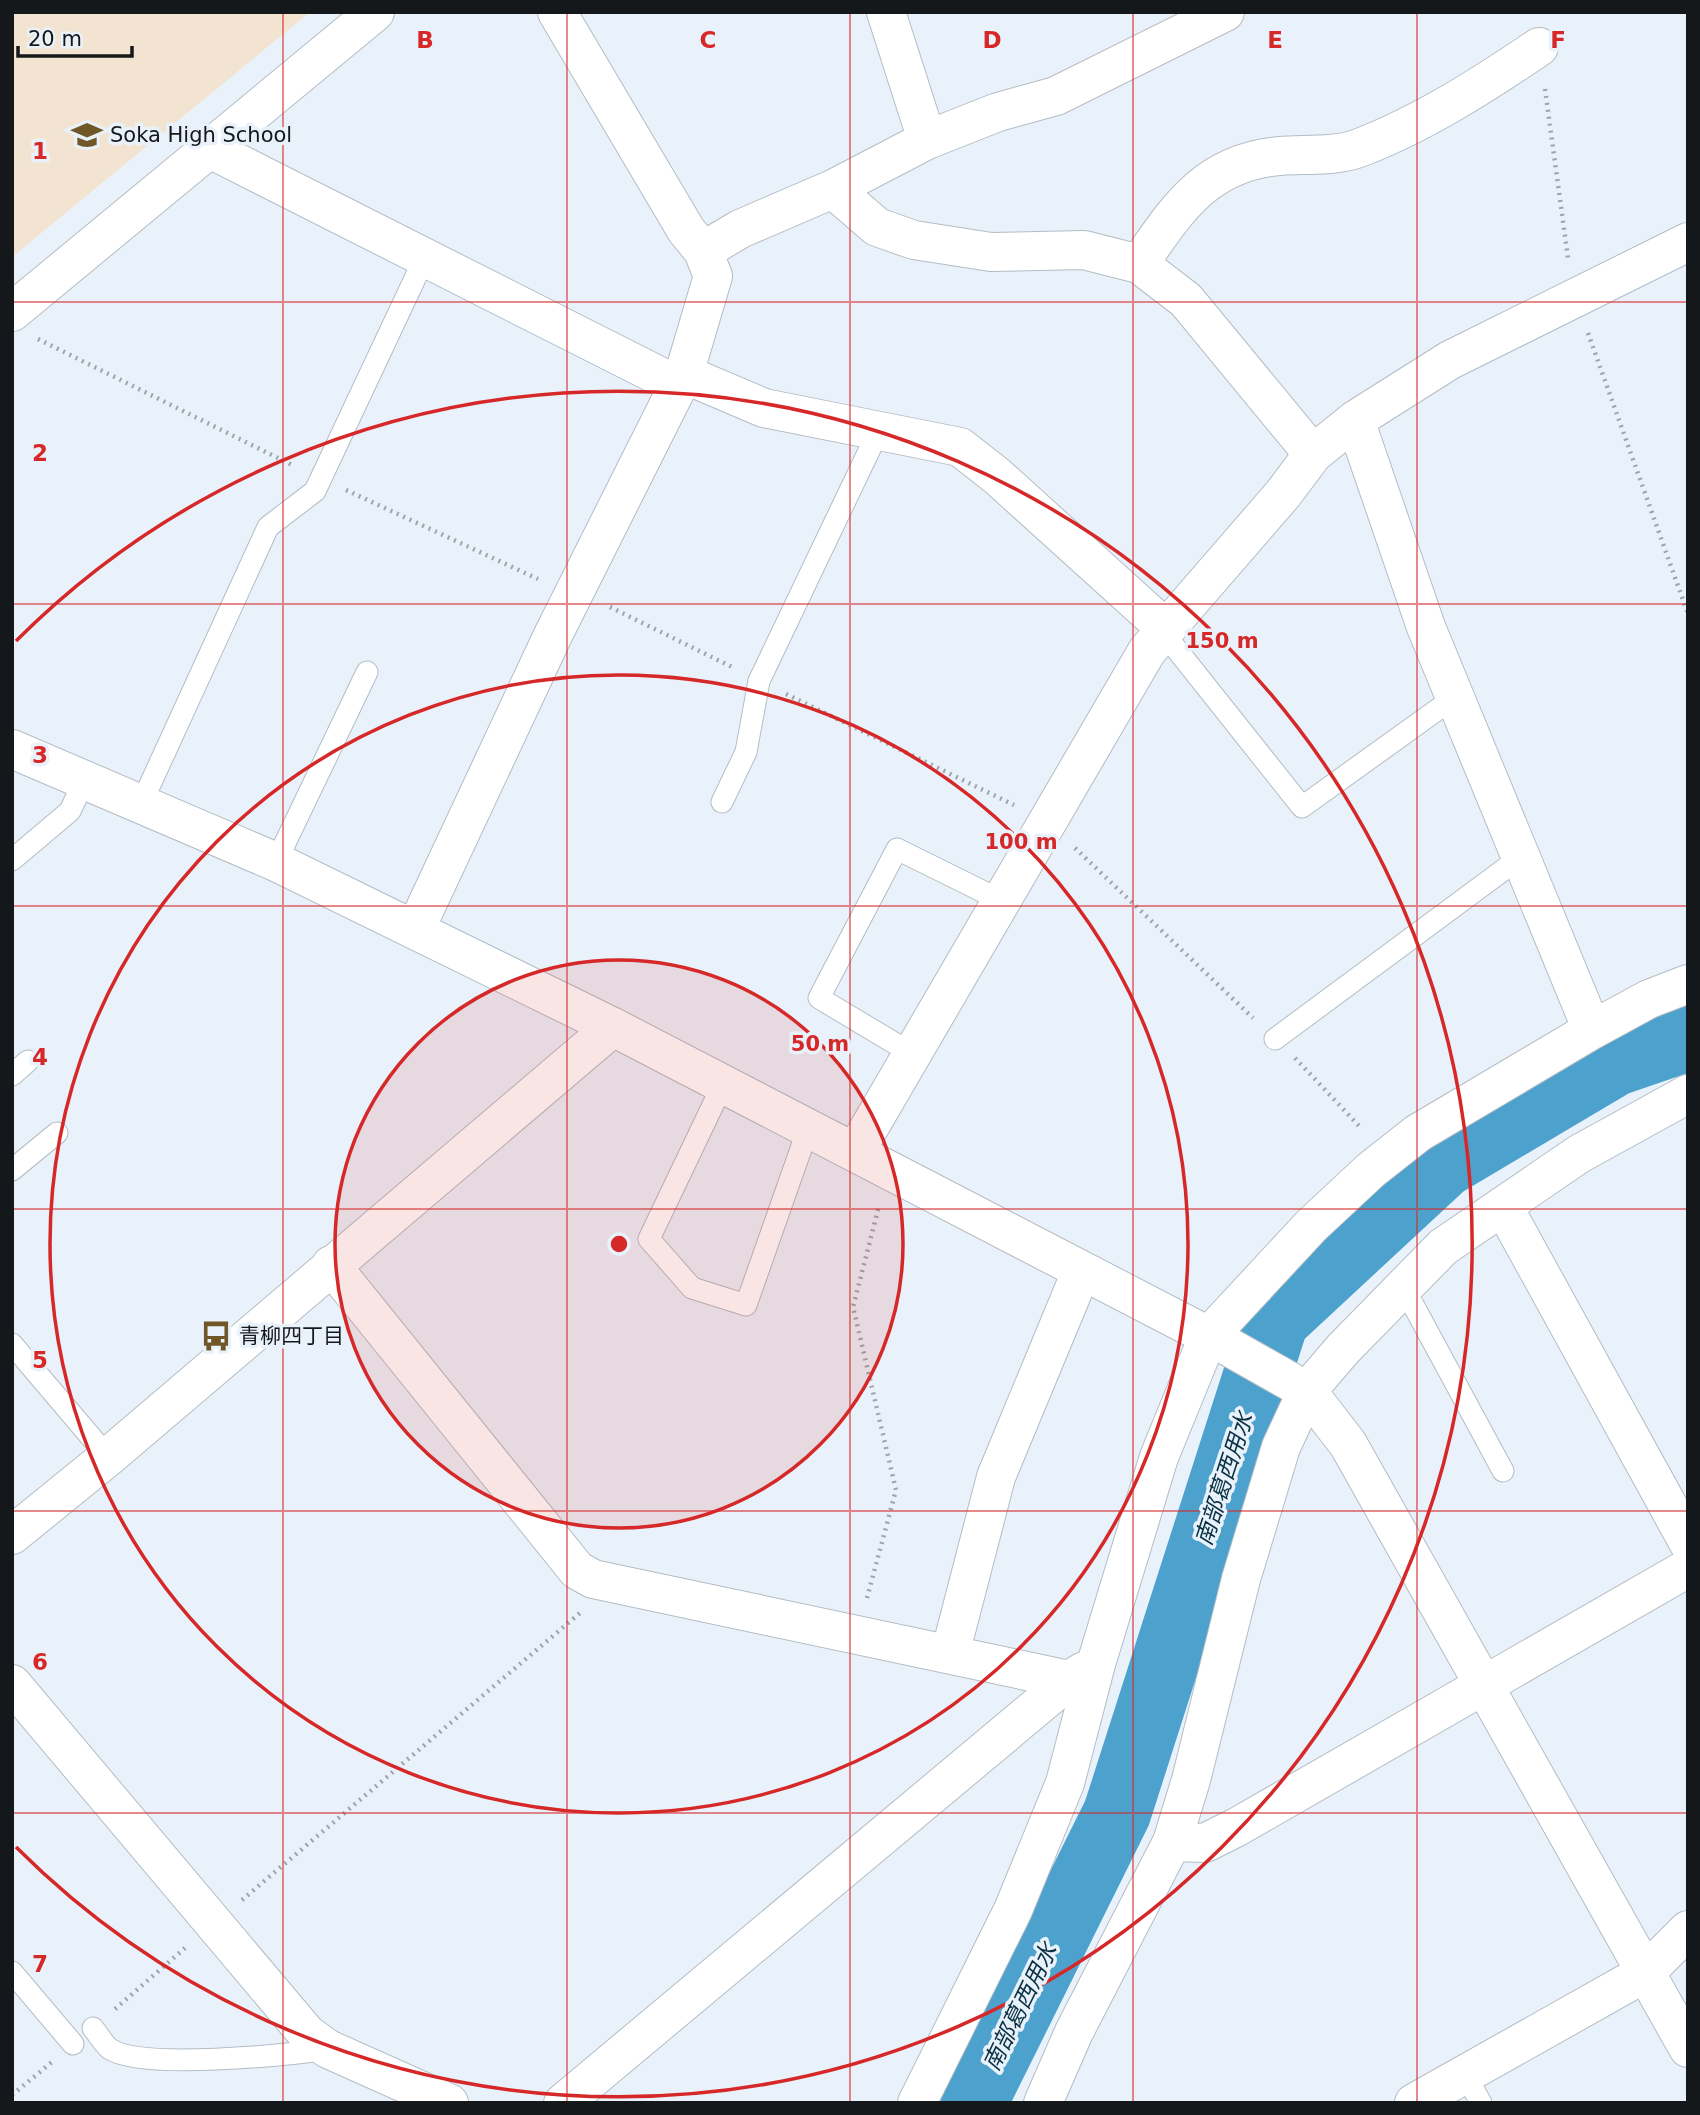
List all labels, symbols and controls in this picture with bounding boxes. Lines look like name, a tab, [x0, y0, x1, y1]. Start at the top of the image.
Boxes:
scale bar	[18, 14, 131, 58]
text: 20 m	[28, 27, 82, 51]
text: B	[416, 27, 434, 53]
text: C	[700, 27, 716, 53]
text: D	[982, 27, 1002, 53]
text: E	[1267, 27, 1283, 53]
text: F	[1550, 27, 1566, 53]
school or university icon: Soka High School	[70, 118, 104, 152]
place label: Soka High School	[110, 123, 292, 147]
text: 1	[32, 138, 48, 164]
text: 2	[32, 440, 48, 466]
text: 150 m	[1185, 629, 1259, 653]
text: 3	[32, 742, 48, 768]
text: 100 m	[984, 830, 1058, 854]
text: 50 m	[791, 1032, 849, 1056]
text: 4	[32, 1044, 48, 1070]
centre of rings	[607, 1232, 631, 1256]
bus stop icon: 青柳四丁目	[199, 1319, 233, 1353]
place label: 青柳四丁目	[239, 1324, 344, 1348]
text: 5	[32, 1347, 48, 1373]
water label: 南部葛西用水	[1190, 1407, 1259, 1549]
text: 6	[32, 1649, 48, 1675]
water label: 南部葛西用水	[978, 1937, 1063, 2075]
text: 7	[32, 1951, 48, 1977]

